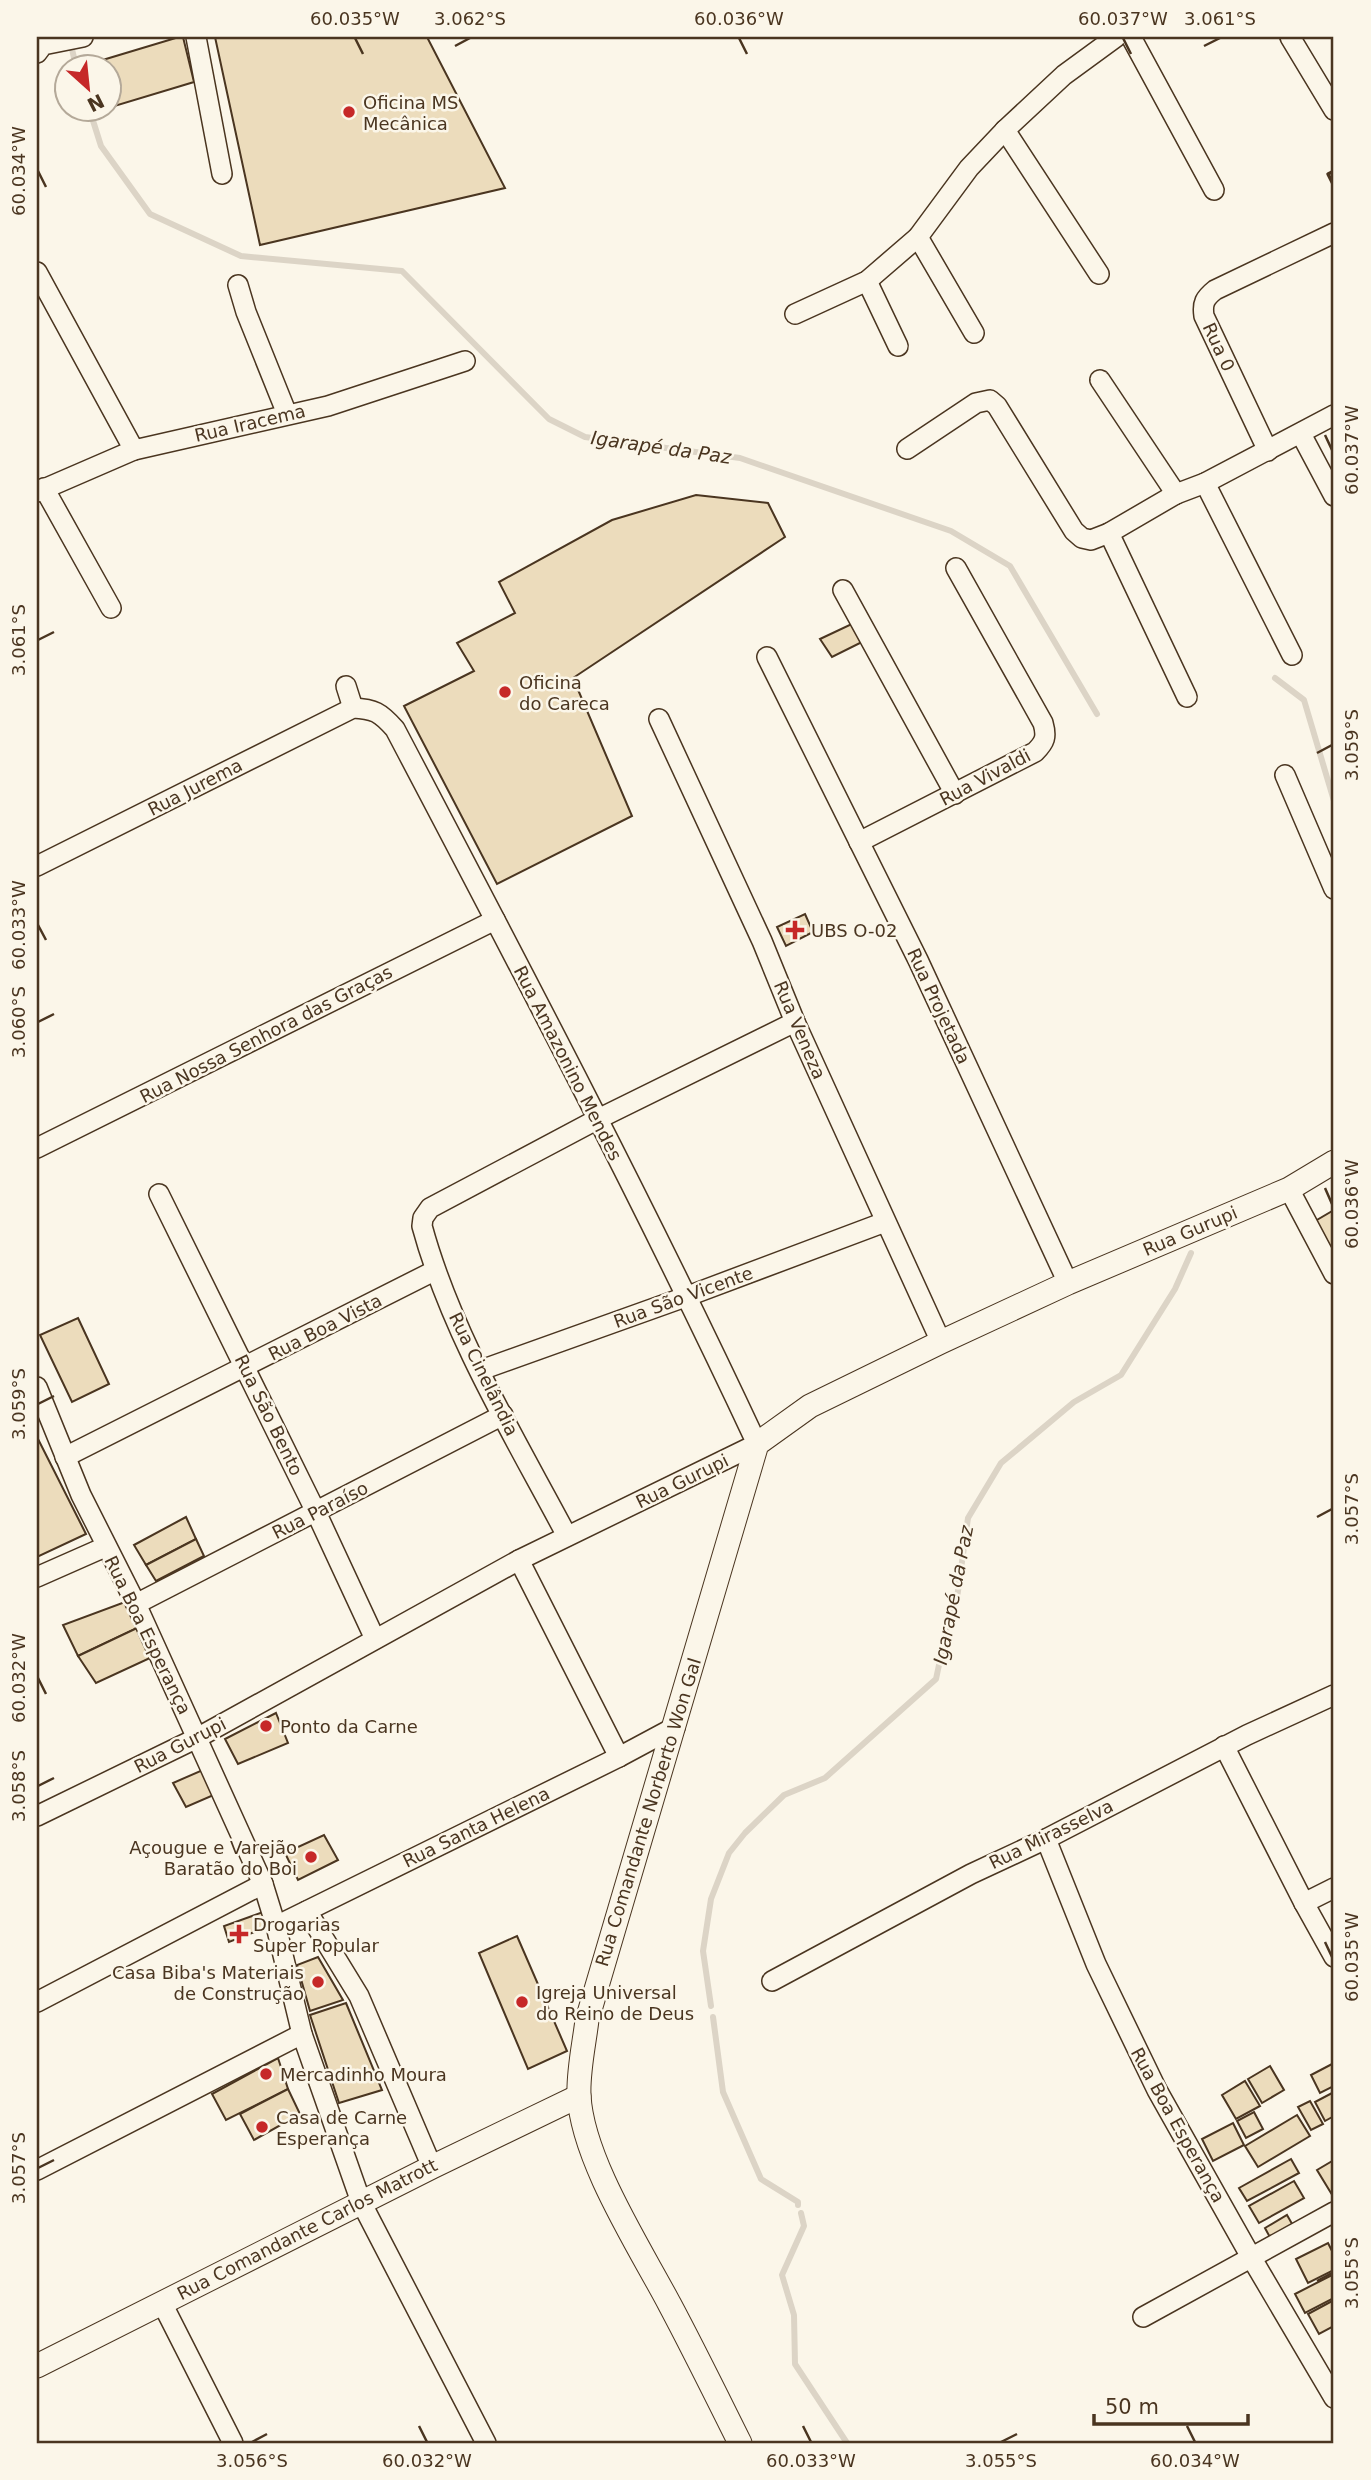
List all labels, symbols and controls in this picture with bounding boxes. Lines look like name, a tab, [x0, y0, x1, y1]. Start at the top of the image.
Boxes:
text: 60.035°W	[310, 8, 400, 29]
text: 3.062°S	[434, 8, 506, 29]
text: 60.036°W	[694, 8, 784, 29]
text: 60.037°W	[1078, 8, 1168, 29]
text: 3.061°S	[1184, 8, 1256, 29]
north arrow	[52, 52, 122, 122]
text: N	[84, 90, 108, 117]
place label: Oficina MS Mecânica	[363, 92, 459, 134]
marker: Oficina MS Mecânica	[341, 104, 357, 120]
text: 60.034°W	[8, 126, 29, 216]
street label: Rua 0	[1199, 319, 1239, 375]
street label: Rua Iracema	[193, 400, 307, 446]
text: 60.037°W	[1341, 405, 1362, 495]
water label: Igarapé da Paz	[589, 426, 734, 468]
text: 3.061°S	[8, 604, 29, 676]
place label: Oficina do Careca	[519, 672, 610, 714]
marker: Oficina do Careca	[497, 684, 513, 700]
text: 3.059°S	[1341, 709, 1362, 781]
street label: Rua Vivaldi	[936, 744, 1034, 810]
street label: Rua Jurema	[144, 754, 246, 820]
text: 60.033°W	[8, 880, 29, 970]
marker: UBS O-02	[785, 920, 805, 940]
place label: UBS O-02	[811, 920, 897, 941]
street label: Rua Projetada	[903, 945, 975, 1067]
street label: Rua Nossa Senhora das Graças	[136, 961, 396, 1107]
street label: Rua Amazonino Mendes	[510, 962, 626, 1164]
street label: Rua Veneza	[770, 978, 830, 1082]
text: 3.060°S	[8, 986, 29, 1058]
text: 60.036°W	[1341, 1159, 1362, 1249]
street label: Rua Gurupi	[1140, 1202, 1240, 1260]
street label: Rua São Vicente	[611, 1262, 755, 1332]
street label: Rua Boa Vista	[265, 1289, 385, 1365]
street label: Rua Cinelândia	[445, 1309, 523, 1439]
street label: Rua São Bento	[231, 1351, 307, 1479]
text: 3.059°S	[8, 1368, 29, 1440]
street label: Rua Gurupi	[632, 1450, 732, 1512]
text: 3.057°S	[1341, 1473, 1362, 1545]
street label: Rua Paraíso	[269, 1477, 371, 1543]
water label: Igarapé da Paz	[929, 1523, 977, 1666]
street label: Rua Boa Esperança	[100, 1552, 196, 1718]
text: 60.032°W	[8, 1633, 29, 1723]
street label: Rua Comandante Norberto Won Gal	[591, 1655, 705, 1969]
street label: Rua Gurupi	[130, 1713, 230, 1777]
place label: Ponto da Carne	[280, 1716, 418, 1737]
marker: Ponto da Carne	[258, 1718, 274, 1734]
text: 3.058°S	[8, 1750, 29, 1822]
street label: Rua Santa Helena	[399, 1782, 553, 1872]
street label: Rua Mirasselva	[986, 1795, 1116, 1873]
place label: Açougue e Varejão Baratão do Boi	[129, 1837, 297, 1879]
marker: Açougue e Varejão Baratão do Boi	[303, 1849, 319, 1865]
text: 60.035°W	[1341, 1912, 1362, 2002]
place label: Drogarias Super Popular	[253, 1914, 380, 1956]
marker: Drogarias Super Popular	[231, 1926, 247, 1942]
place label: Casa Biba's Materiais de Construção	[112, 1962, 304, 2004]
marker: Casa Biba's Materiais de Construção	[310, 1974, 326, 1990]
place label: Igreja Universal do Reino de Deus	[536, 1982, 694, 2024]
marker: Igreja Universal do Reino de Deus	[514, 1994, 530, 2010]
street label: Rua Boa Esperança	[1127, 2044, 1229, 2206]
place label: Mercadinho Moura	[280, 2064, 447, 2085]
marker: Mercadinho Moura	[258, 2066, 274, 2082]
place label: Casa de Carne Esperança	[276, 2107, 407, 2149]
marker: Casa de Carne Esperança	[254, 2119, 270, 2135]
text: 3.057°S	[8, 2132, 29, 2204]
street label: Rua Comandante Carlos Matrott	[173, 2154, 441, 2304]
text: 3.055°S	[1341, 2237, 1362, 2309]
scale bar	[1094, 2382, 1248, 2426]
text: 50 m	[1105, 2395, 1159, 2419]
text: 3.056°S	[216, 2450, 288, 2471]
text: 60.032°W	[382, 2450, 472, 2471]
text: 60.033°W	[766, 2450, 856, 2471]
text: 3.055°S	[965, 2450, 1037, 2471]
text: 60.034°W	[1150, 2450, 1240, 2471]

